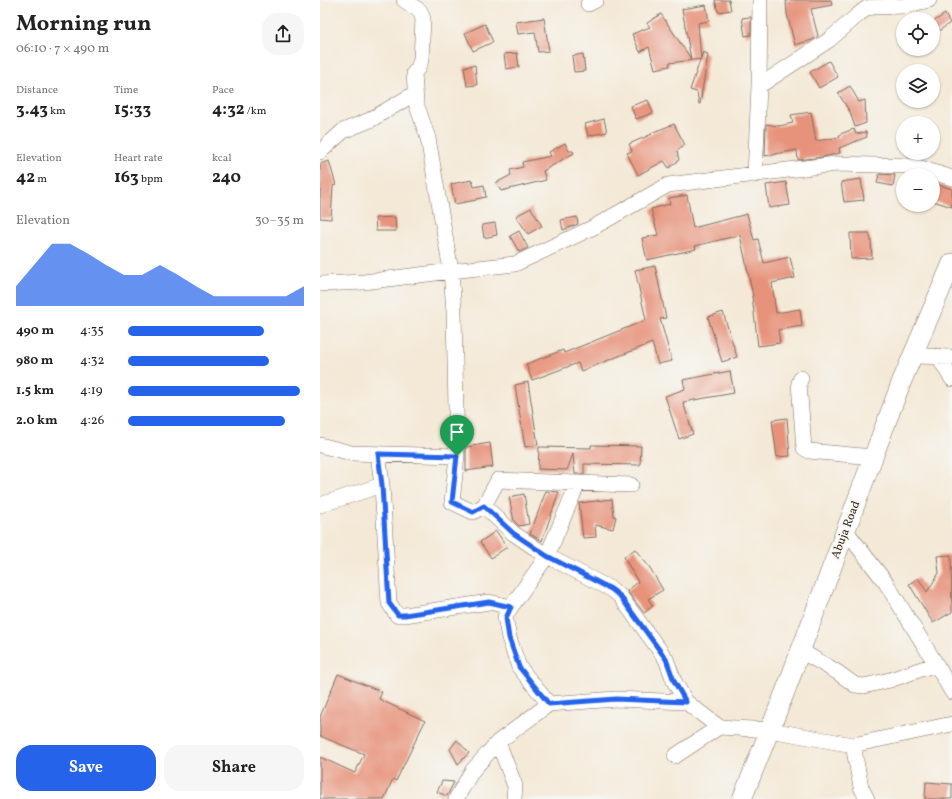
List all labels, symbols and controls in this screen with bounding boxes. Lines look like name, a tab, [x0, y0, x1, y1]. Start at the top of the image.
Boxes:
text: Morning run	[16, 9, 151, 40]
map controls	[896, 12, 940, 212]
button: locate	[896, 12, 940, 56]
button: share	[262, 13, 304, 55]
text: 06:10 · 7 × 490 m	[16, 40, 109, 58]
button: layers	[896, 64, 940, 108]
text: Distance	[16, 83, 58, 98]
text: Time	[114, 83, 138, 98]
text: Pace	[212, 83, 234, 98]
text: 3.43	[16, 98, 48, 121]
text: 15:33	[114, 98, 151, 121]
text: 4:32	[212, 98, 245, 121]
text: km	[48, 104, 66, 119]
text: /km	[245, 104, 267, 119]
button: +	[896, 116, 940, 160]
text: Elevation	[16, 151, 62, 166]
text: Heart rate	[114, 151, 163, 166]
text: kcal	[212, 151, 232, 166]
text: 42	[16, 166, 35, 189]
text: 163	[114, 166, 139, 189]
text: 240	[212, 166, 241, 189]
button: −	[896, 168, 940, 212]
text: m	[35, 172, 47, 187]
text: bpm	[139, 172, 163, 187]
text: Elevation	[16, 212, 70, 230]
text: 30–35 m	[255, 212, 304, 230]
text: 490 m	[16, 322, 54, 340]
text: 4:35	[80, 322, 104, 340]
text: 980 m	[16, 352, 53, 370]
text: 4:32	[80, 352, 104, 370]
text: 1.5 km	[16, 382, 54, 400]
text: 4:19	[80, 382, 103, 400]
text: 2.0 km	[16, 412, 58, 430]
text: 4:26	[80, 412, 104, 430]
pin	[440, 415, 474, 456]
icon: arrive	[446, 421, 468, 443]
street label: Abuja Road	[828, 499, 864, 561]
button: Save	[16, 745, 156, 791]
button: Share	[164, 745, 304, 791]

